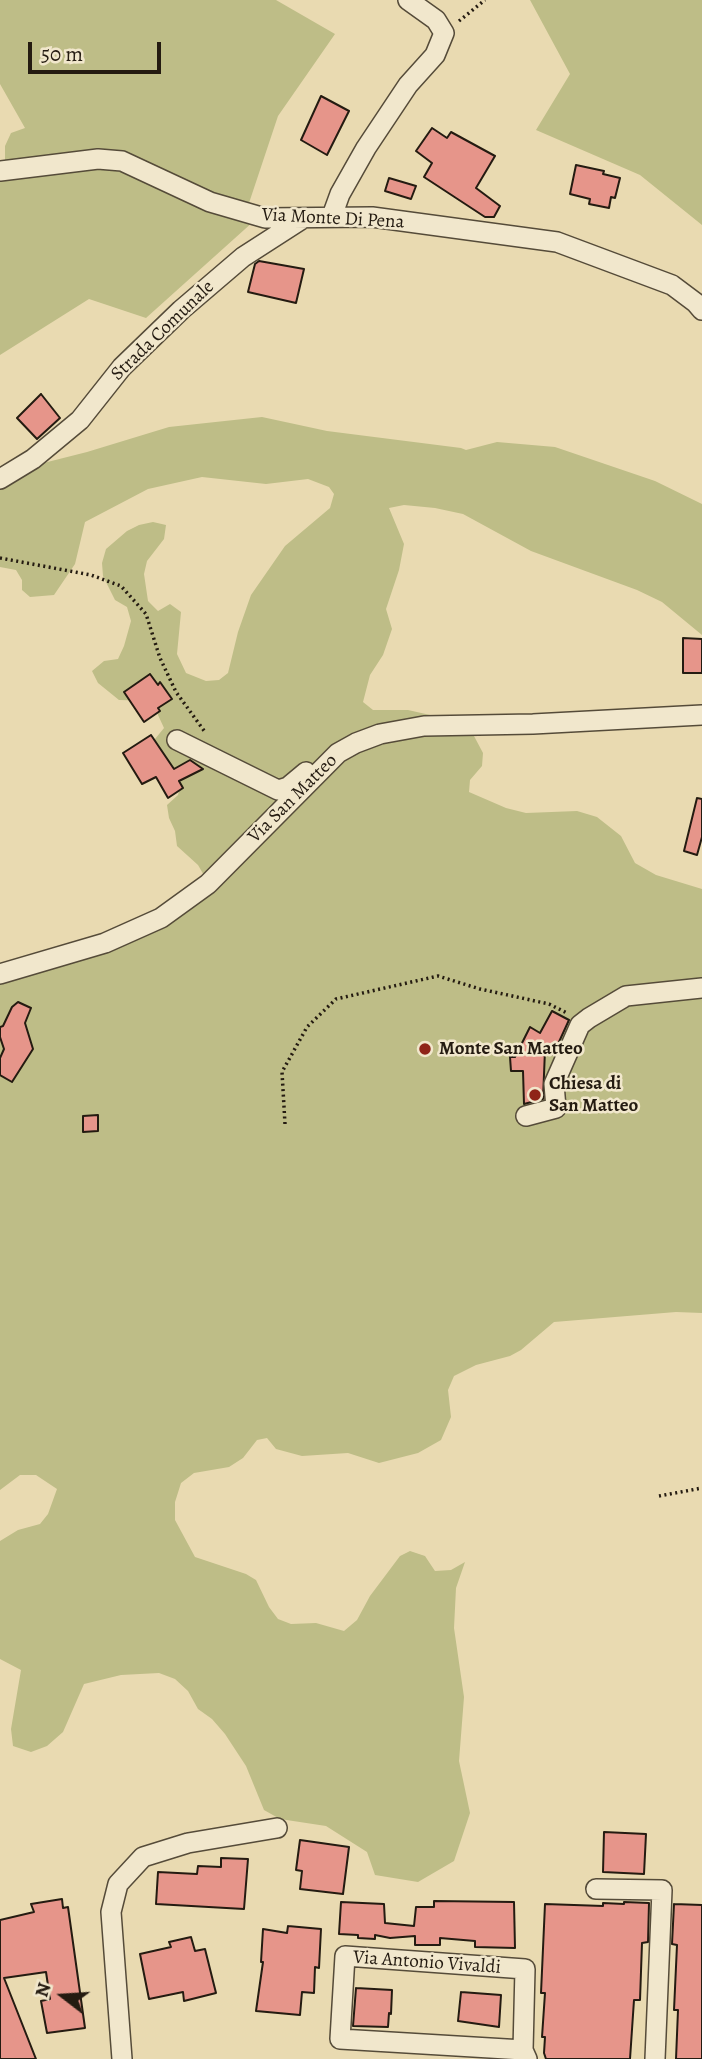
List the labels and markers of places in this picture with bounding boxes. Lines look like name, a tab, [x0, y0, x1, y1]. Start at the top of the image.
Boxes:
place label: Monte San Matteo	[439, 1038, 583, 1060]
marker: Monte San Matteo	[417, 1041, 433, 1057]
place label: Chiesa di San Matteo	[549, 1073, 638, 1117]
marker: Chiesa di San Matteo	[527, 1087, 543, 1103]

